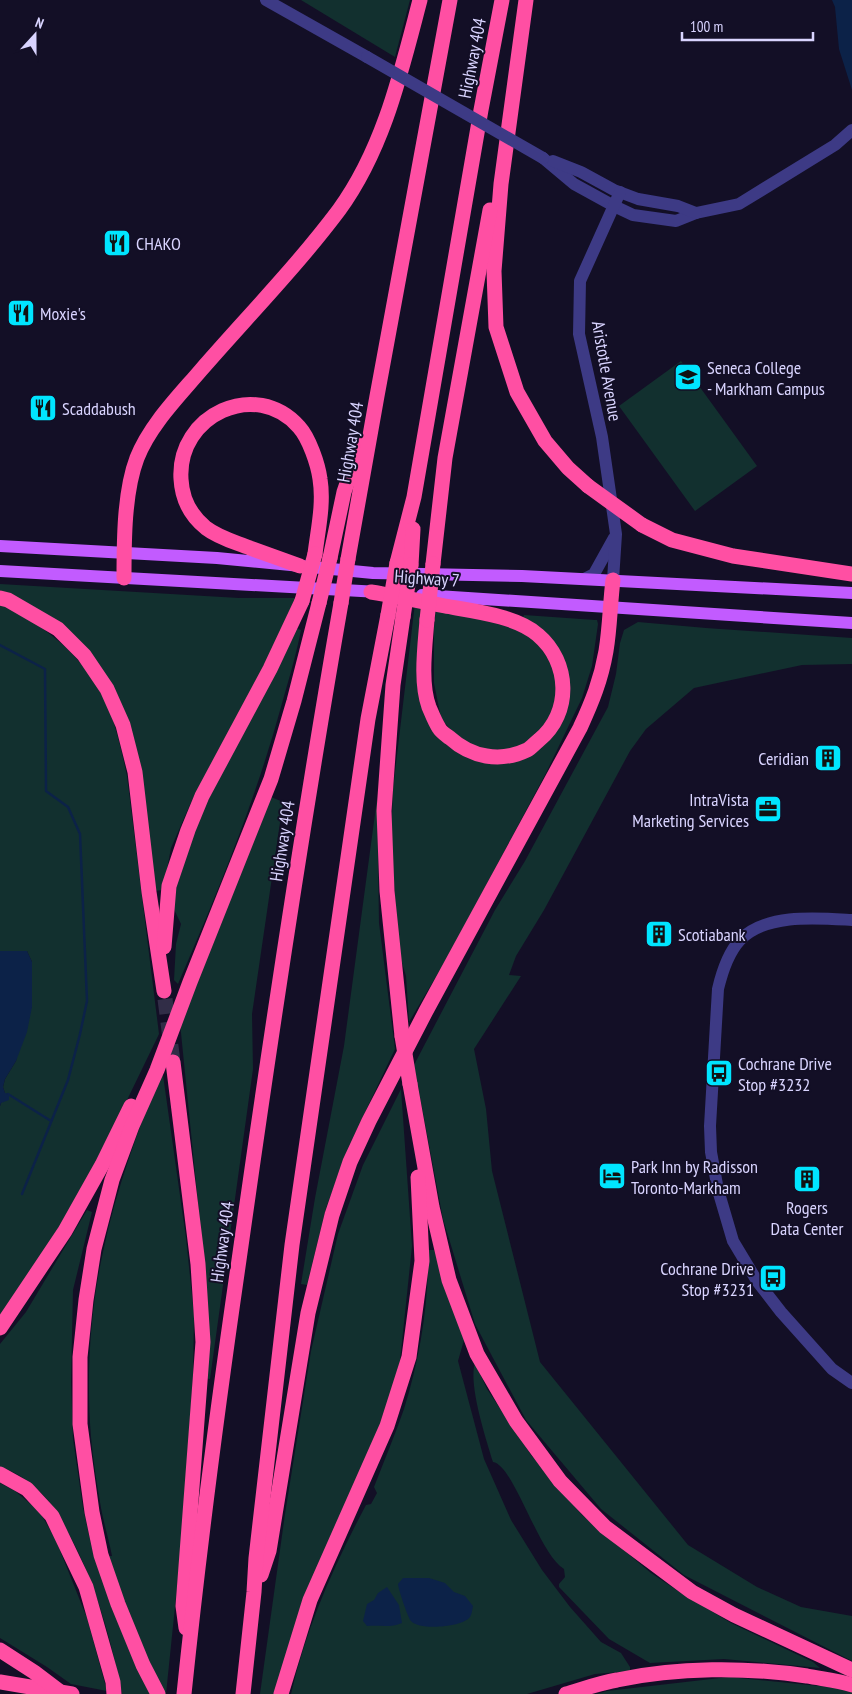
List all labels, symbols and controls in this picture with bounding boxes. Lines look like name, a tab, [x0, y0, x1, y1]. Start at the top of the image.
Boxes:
north arrow	[10, 10, 60, 60]
scale bar	[682, 10, 813, 42]
text: N	[33, 13, 46, 33]
street label: Highway 404	[453, 16, 491, 100]
text: 100 m	[690, 17, 723, 36]
restaurant icon: CHAKO	[102, 228, 132, 258]
place label: CHAKO	[136, 232, 181, 255]
restaurant icon: Moxie's	[6, 298, 36, 328]
place label: Moxie's	[40, 302, 86, 325]
street label: Aristotle Avenue	[587, 319, 627, 423]
place label: Seneca College - Markham Campus	[707, 356, 825, 400]
school or university icon: Seneca College - Markham Campus	[673, 362, 703, 392]
restaurant icon: Scaddabush	[28, 393, 58, 423]
place label: Scaddabush	[62, 397, 136, 420]
street label: Highway 404	[332, 400, 368, 484]
street label: Highway 7	[394, 564, 460, 592]
building icon: Ceridian	[813, 743, 843, 773]
place label: Ceridian	[758, 747, 809, 770]
place label: IntraVista Marketing Services	[632, 788, 749, 832]
office icon: IntraVista Marketing Services	[753, 794, 783, 824]
street label: Highway 404	[264, 799, 300, 883]
building icon: Scotiabank	[644, 919, 674, 949]
place label: Scotiabank	[678, 923, 746, 946]
place label: Cochrane Drive Stop #3232	[738, 1052, 832, 1096]
bus stop icon: Cochrane Drive Stop #3232	[704, 1058, 734, 1088]
place label: Park Inn by Radisson Toronto-Markham	[631, 1155, 758, 1199]
hotel icon: Park Inn by Radisson Toronto-Markham	[597, 1161, 627, 1191]
building icon: Rogers Data Center	[792, 1164, 822, 1194]
place label: Rogers Data Center	[771, 1196, 843, 1240]
street label: Highway 404	[205, 1200, 239, 1284]
place label: Cochrane Drive Stop #3231	[660, 1257, 754, 1301]
bus stop icon: Cochrane Drive Stop #3231	[758, 1263, 788, 1293]

